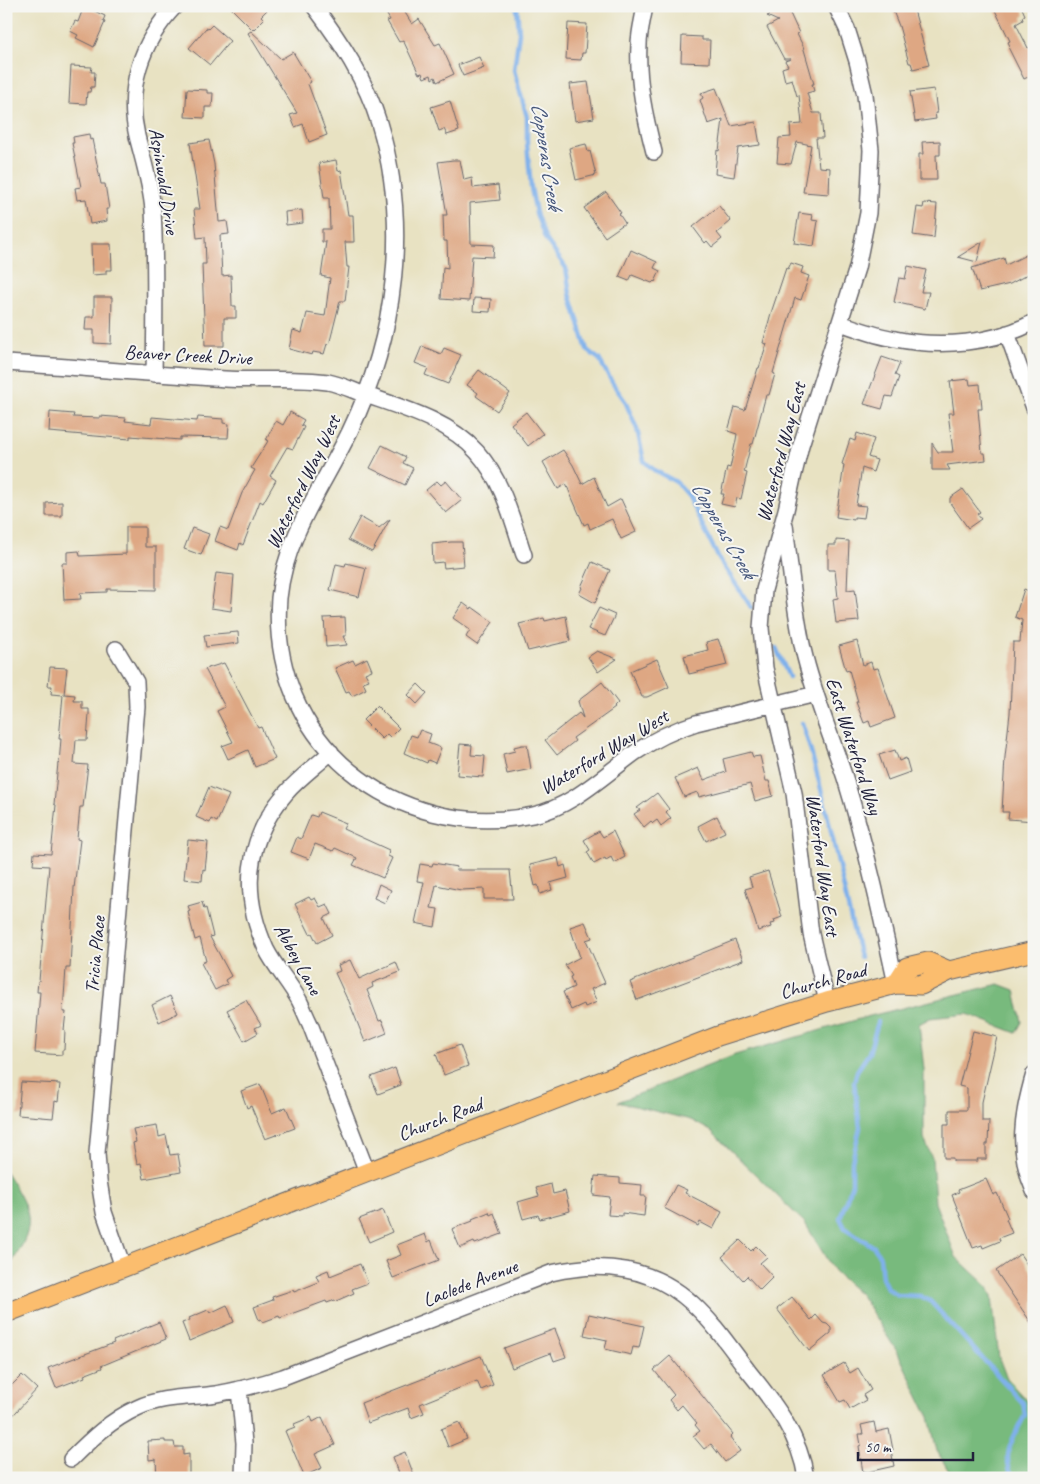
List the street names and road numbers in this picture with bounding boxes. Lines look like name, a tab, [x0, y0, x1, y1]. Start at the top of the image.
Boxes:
street label: Aspinwald Drive	[143, 126, 185, 237]
street label: Beaver Creek Drive	[124, 339, 254, 371]
street label: Waterford Way East	[750, 377, 812, 524]
street label: Waterford Way West	[260, 409, 347, 553]
street label: East Waterford Way	[820, 674, 888, 819]
street label: Waterford Way West	[535, 703, 675, 800]
street label: Waterford Way East	[801, 792, 846, 940]
street label: Tricia Place	[79, 914, 111, 995]
street label: Abbey Lane	[268, 919, 328, 1000]
street label: Church Road	[777, 957, 872, 1005]
street label: Church Road	[394, 1090, 489, 1147]
street label: Laclede Avenue	[419, 1253, 522, 1312]

